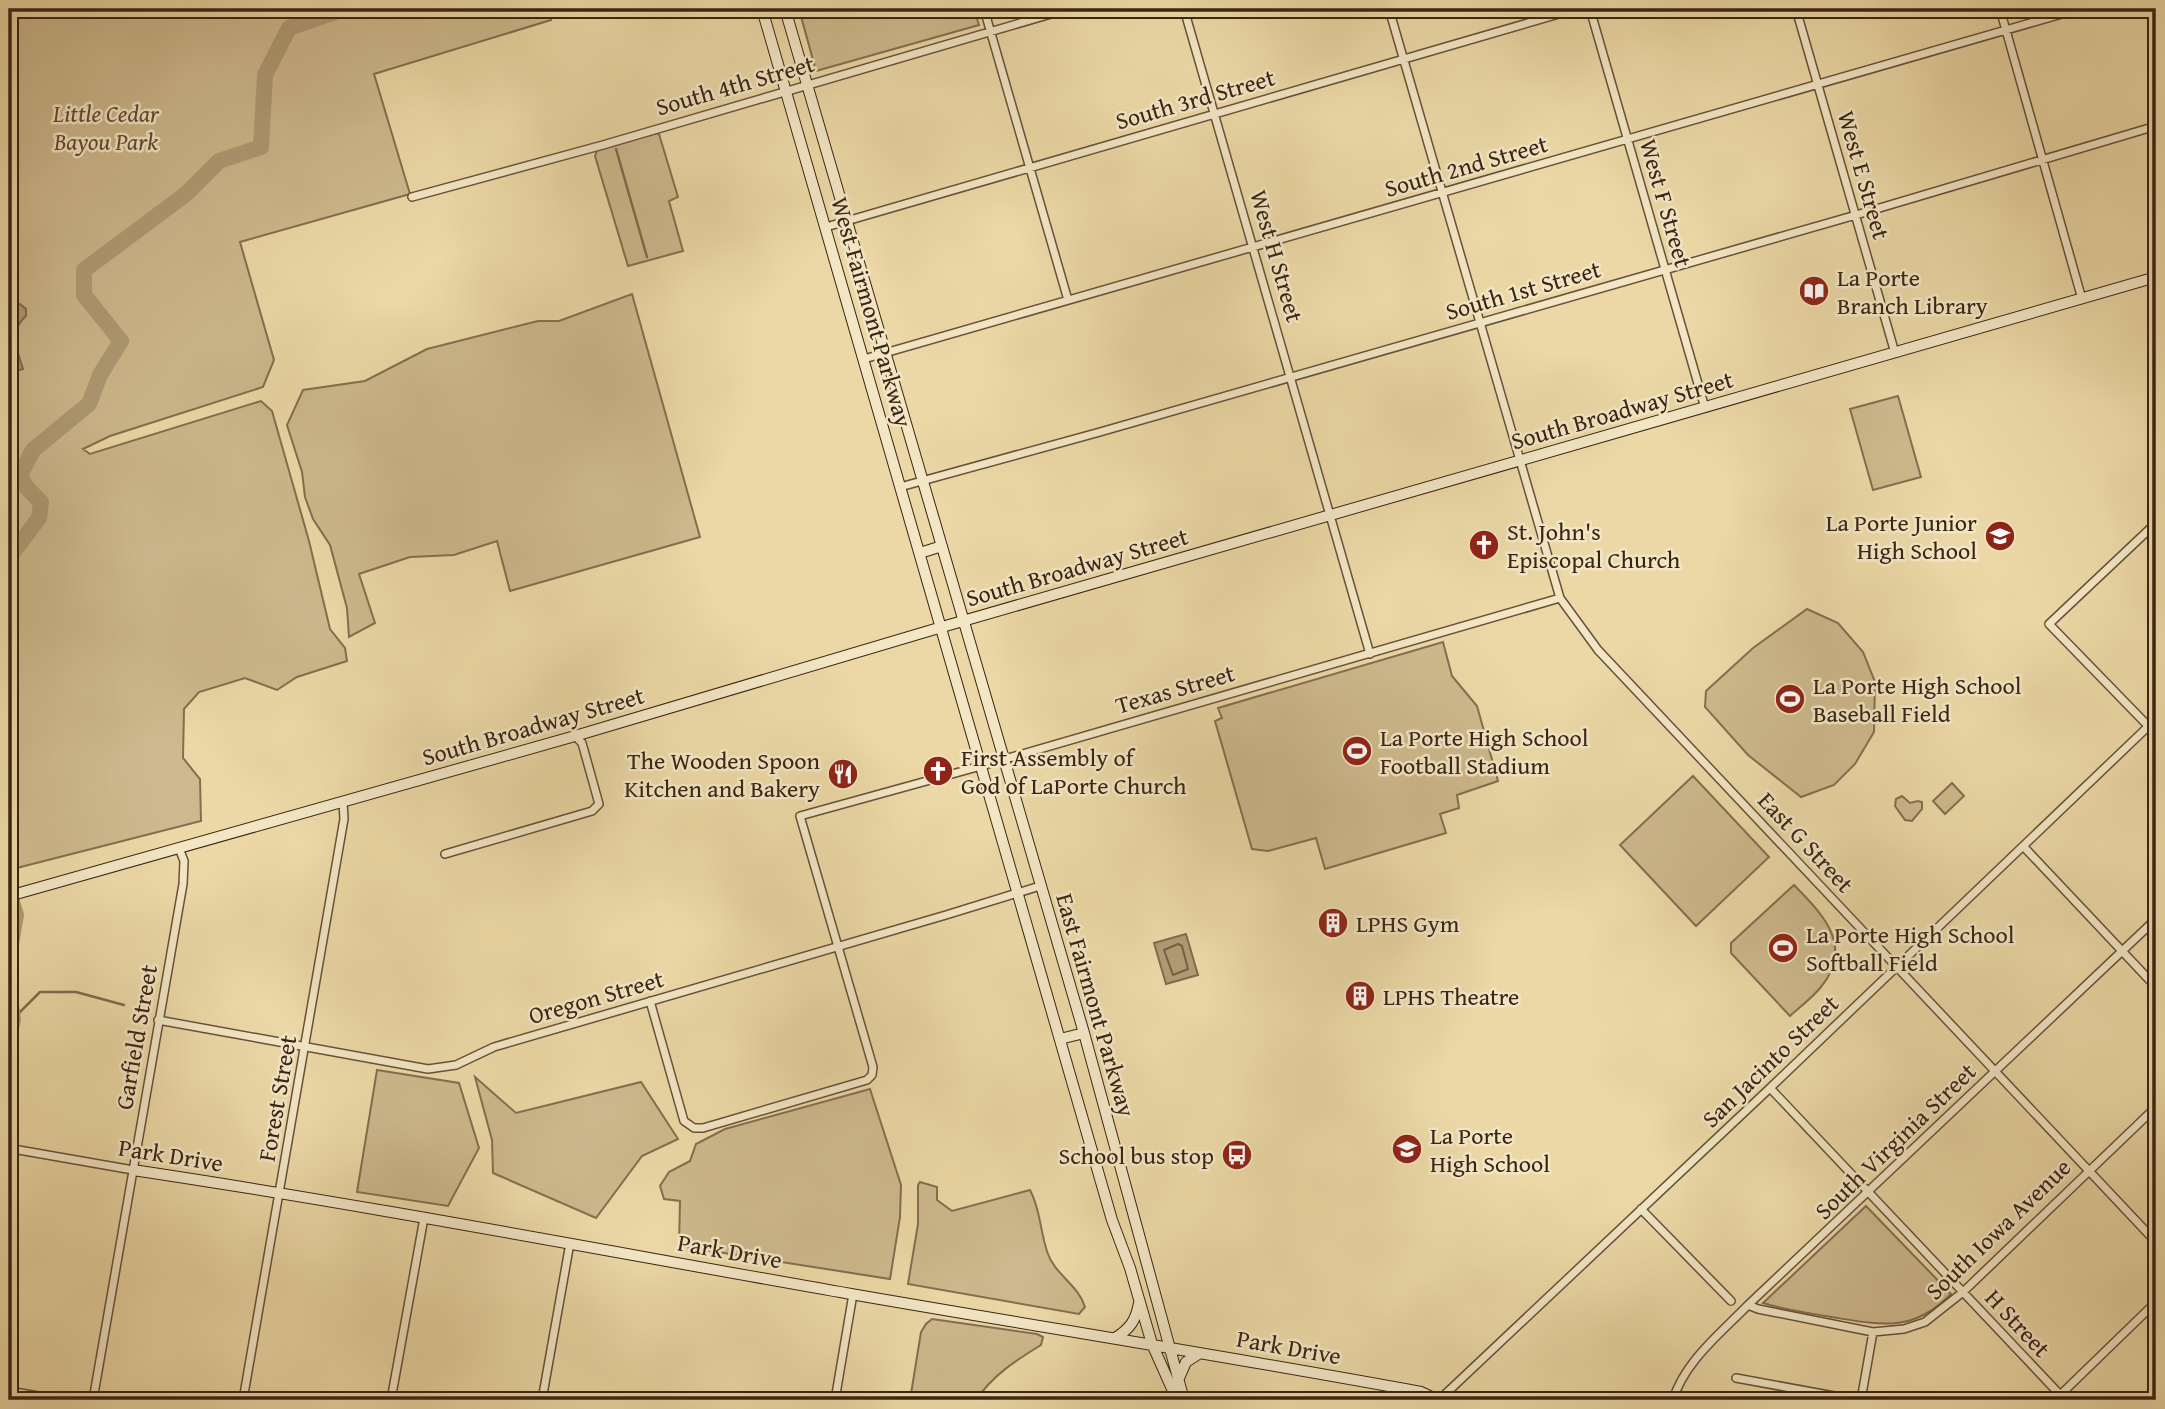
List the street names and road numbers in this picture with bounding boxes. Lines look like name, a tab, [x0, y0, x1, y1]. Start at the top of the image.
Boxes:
street label: South 4th Street	[652, 45, 819, 124]
street label: South 3rd Street	[1111, 59, 1279, 138]
street label: West E Street	[1829, 107, 1899, 244]
street label: South 2nd Street	[1380, 126, 1552, 206]
street label: West F Street	[1631, 135, 1701, 272]
street label: West H Street	[1241, 186, 1313, 327]
street label: West Fairmont Parkway	[822, 193, 922, 431]
street label: South 1st Street	[1441, 251, 1605, 329]
street label: South Broadway Street	[1507, 361, 1738, 458]
street label: South Broadway Street	[962, 518, 1193, 615]
street label: Texas Street	[1111, 655, 1239, 723]
street label: South Broadway Street	[418, 677, 649, 774]
street label: East G Street	[1750, 784, 1862, 901]
street label: East Fairmont Parkway	[1047, 889, 1145, 1121]
street label: Garfield Street	[106, 961, 166, 1112]
street label: Oregon Street	[524, 961, 668, 1033]
street label: San Jacinto Street	[1694, 986, 1847, 1136]
street label: Forest Street	[249, 1032, 305, 1164]
street label: South Virginia Street	[1806, 1054, 1984, 1227]
street label: Park Drive	[116, 1129, 226, 1181]
street label: South Iowa Avenue	[1917, 1150, 2079, 1308]
street label: Park Drive	[675, 1225, 785, 1277]
street label: H Street	[1977, 1281, 2059, 1365]
street label: Park Drive	[1234, 1321, 1344, 1373]

